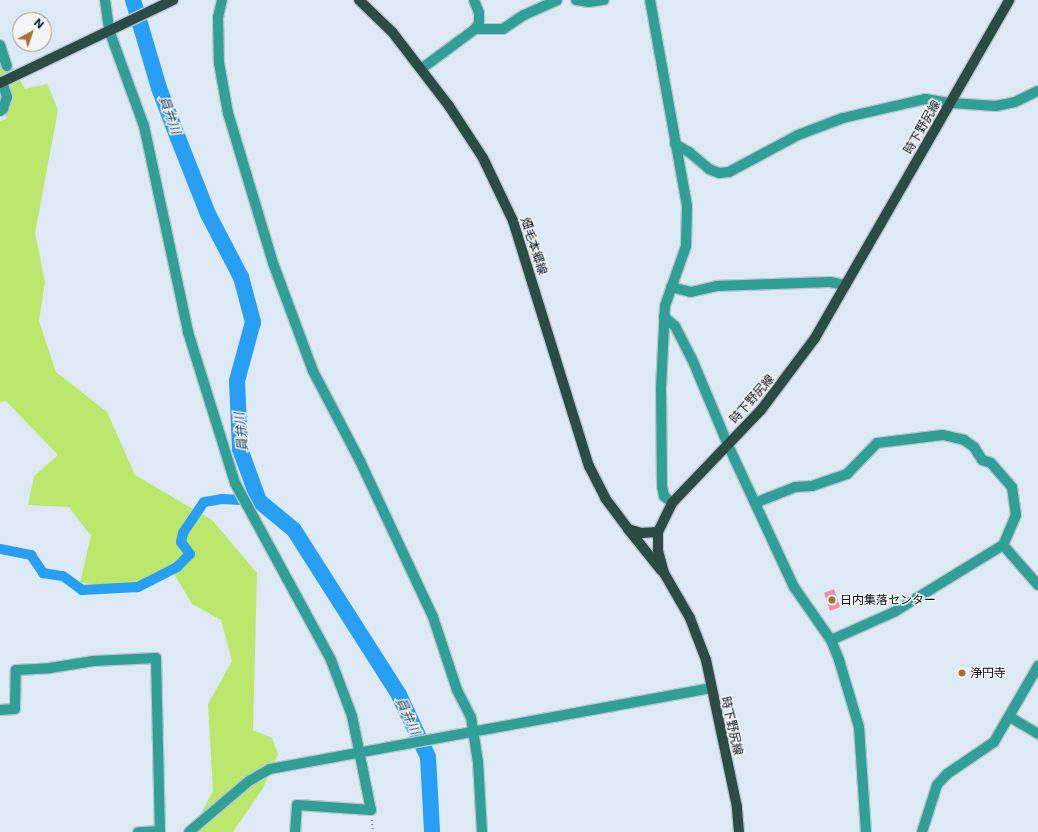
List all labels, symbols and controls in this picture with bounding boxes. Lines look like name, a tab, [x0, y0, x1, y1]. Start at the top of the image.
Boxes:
north arrow	[12, 12, 52, 52]
text: N	[31, 16, 47, 32]
water label: 員弁川	[156, 94, 184, 136]
street label: 時下野尻線	[901, 97, 943, 157]
street label: 畑毛本郷線	[518, 215, 550, 277]
street label: 時下野尻線	[727, 372, 777, 426]
water label: 員弁川	[231, 412, 251, 452]
place label: 日内集落センター	[840, 593, 936, 607]
marker: 日内集落センター	[827, 595, 837, 605]
place label: 浄円寺	[970, 666, 1006, 680]
marker: 浄円寺	[957, 668, 967, 678]
water label: 員弁川	[393, 695, 423, 737]
street label: 時下野尻線	[718, 695, 746, 757]

